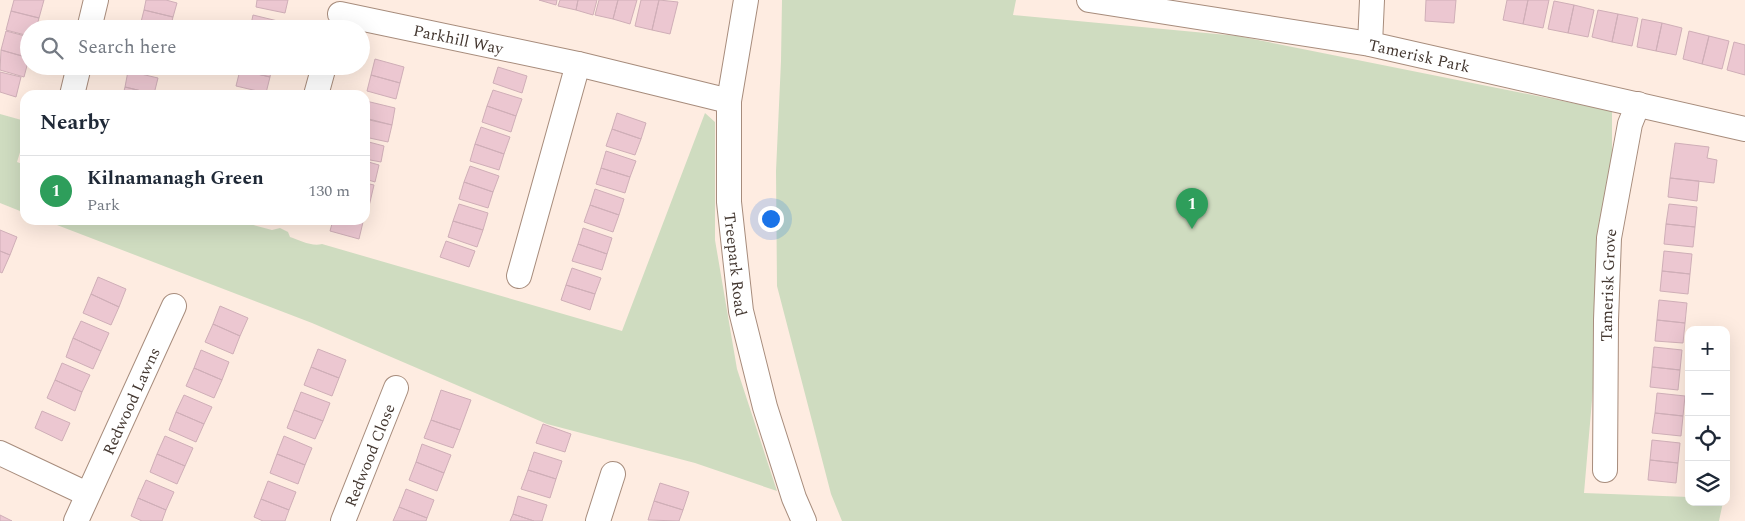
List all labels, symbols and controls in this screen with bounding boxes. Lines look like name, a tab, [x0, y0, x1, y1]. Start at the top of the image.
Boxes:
street label: Parkhill Way	[411, 19, 507, 61]
search box	[20, 20, 370, 75]
text: Search here	[78, 33, 177, 62]
street label: Tamerisk Park	[1366, 33, 1472, 79]
icon: search	[38, 34, 66, 62]
text: Nearby	[40, 107, 110, 139]
text: Kilnamanagh Green	[87, 164, 264, 193]
text: 1	[52, 179, 60, 203]
text: 130 m	[308, 179, 350, 203]
pin: 1	[1176, 188, 1208, 229]
text: Park	[87, 193, 120, 217]
your location	[758, 206, 784, 232]
street label: Treepark Road	[717, 211, 753, 319]
street label: Tamerisk Grove	[1595, 226, 1624, 342]
map controls	[1685, 326, 1730, 506]
button: +	[1685, 326, 1730, 371]
street label: Redwood Lawns	[97, 344, 167, 459]
button: −	[1685, 371, 1730, 416]
street label: Redwood Close	[339, 400, 402, 511]
button: locate	[1685, 416, 1730, 461]
button: layers	[1685, 461, 1730, 506]

